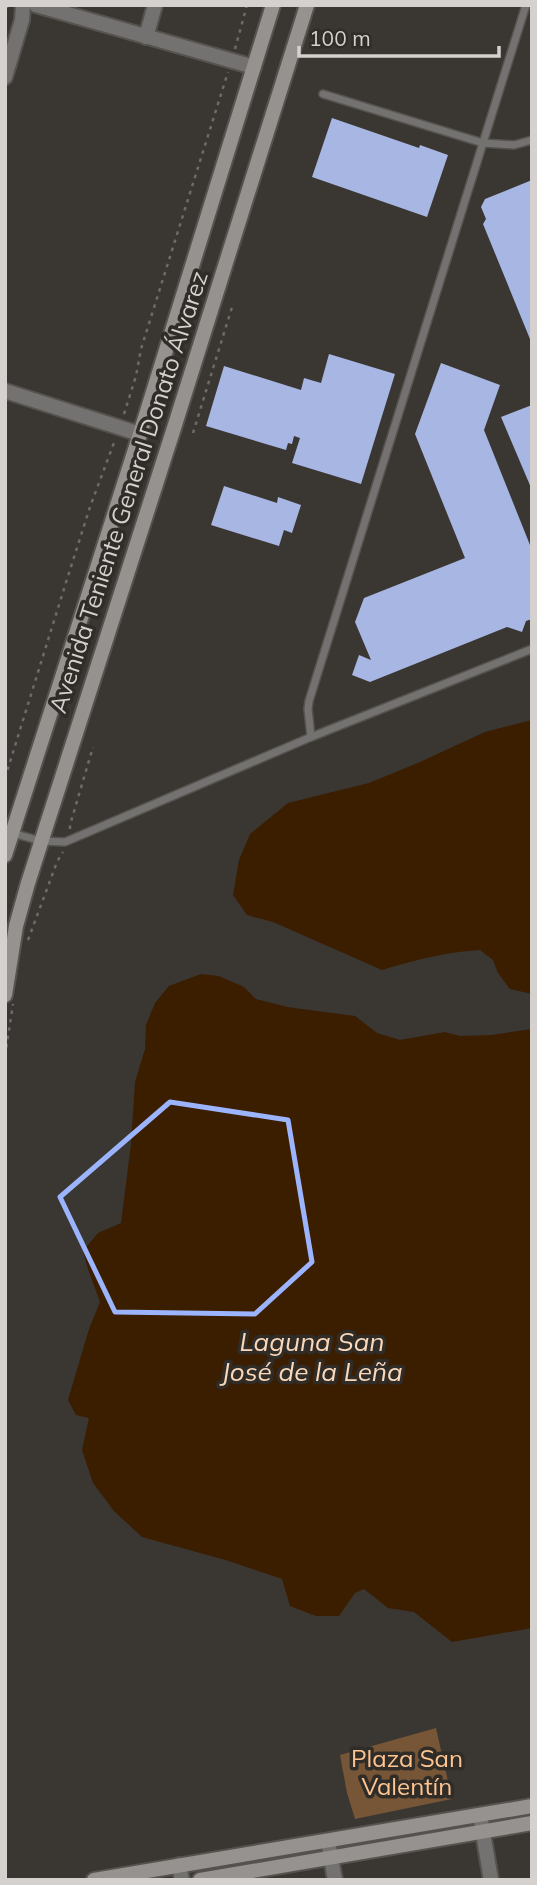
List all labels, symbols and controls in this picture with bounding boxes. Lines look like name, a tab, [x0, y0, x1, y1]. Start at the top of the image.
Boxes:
scale bar	[299, 14, 498, 58]
text: 100 m	[309, 25, 371, 51]
street label: Avenida Teniente General Donato Álvarez	[42, 267, 214, 716]
water label: Laguna San José de la Leña	[219, 1325, 403, 1388]
park label: Plaza San Valentín	[351, 1743, 463, 1801]

